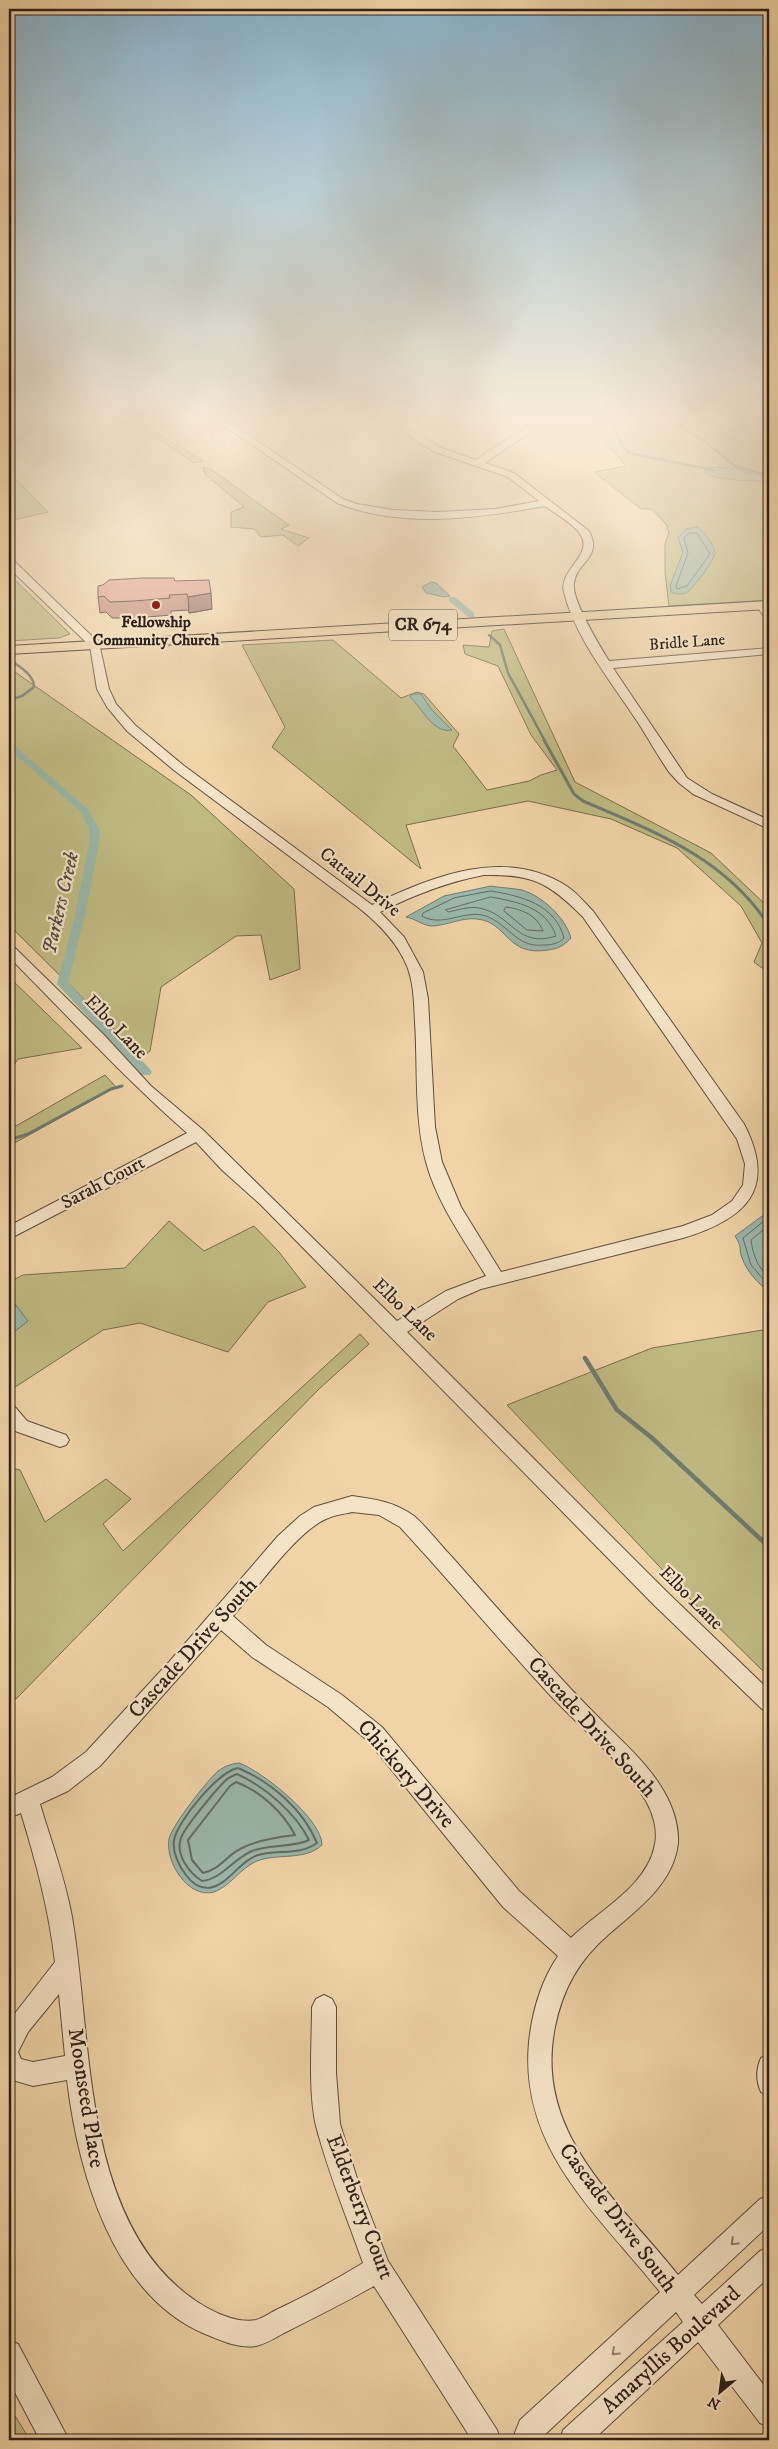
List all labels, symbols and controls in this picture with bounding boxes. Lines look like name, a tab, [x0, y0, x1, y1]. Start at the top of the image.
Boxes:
marker: Fellowship Community Church	[150, 599, 162, 611]
road number: CR 674	[389, 610, 457, 640]
place label: Fellowship Community Church	[93, 612, 220, 650]
street label: Bridle Lane	[648, 629, 726, 655]
street label: Cattail Drive	[315, 842, 405, 922]
water label: Parkers Creek	[37, 849, 85, 957]
street label: Elbo Lane	[80, 990, 152, 1064]
street label: Sarah Court	[57, 1151, 149, 1215]
street label: Elbo Lane	[368, 1274, 442, 1346]
street label: Elbo Lane	[654, 1561, 728, 1635]
street label: Cascade Drive South	[123, 1572, 264, 1724]
street label: Cascade Drive South	[522, 1651, 663, 1803]
street label: Chickory Drive	[352, 1714, 460, 1834]
street label: Moonseed Place	[62, 2026, 110, 2170]
street label: Elderberry Court	[320, 2131, 400, 2283]
street label: Cascade Drive South	[553, 2138, 683, 2298]
one-way arrow	[731, 2236, 740, 2245]
street label: Amaryllis Boulevard	[596, 2280, 746, 2420]
one-way arrow	[611, 2346, 620, 2355]
north arrow	[696, 2366, 746, 2416]
text: N	[704, 2392, 724, 2413]

